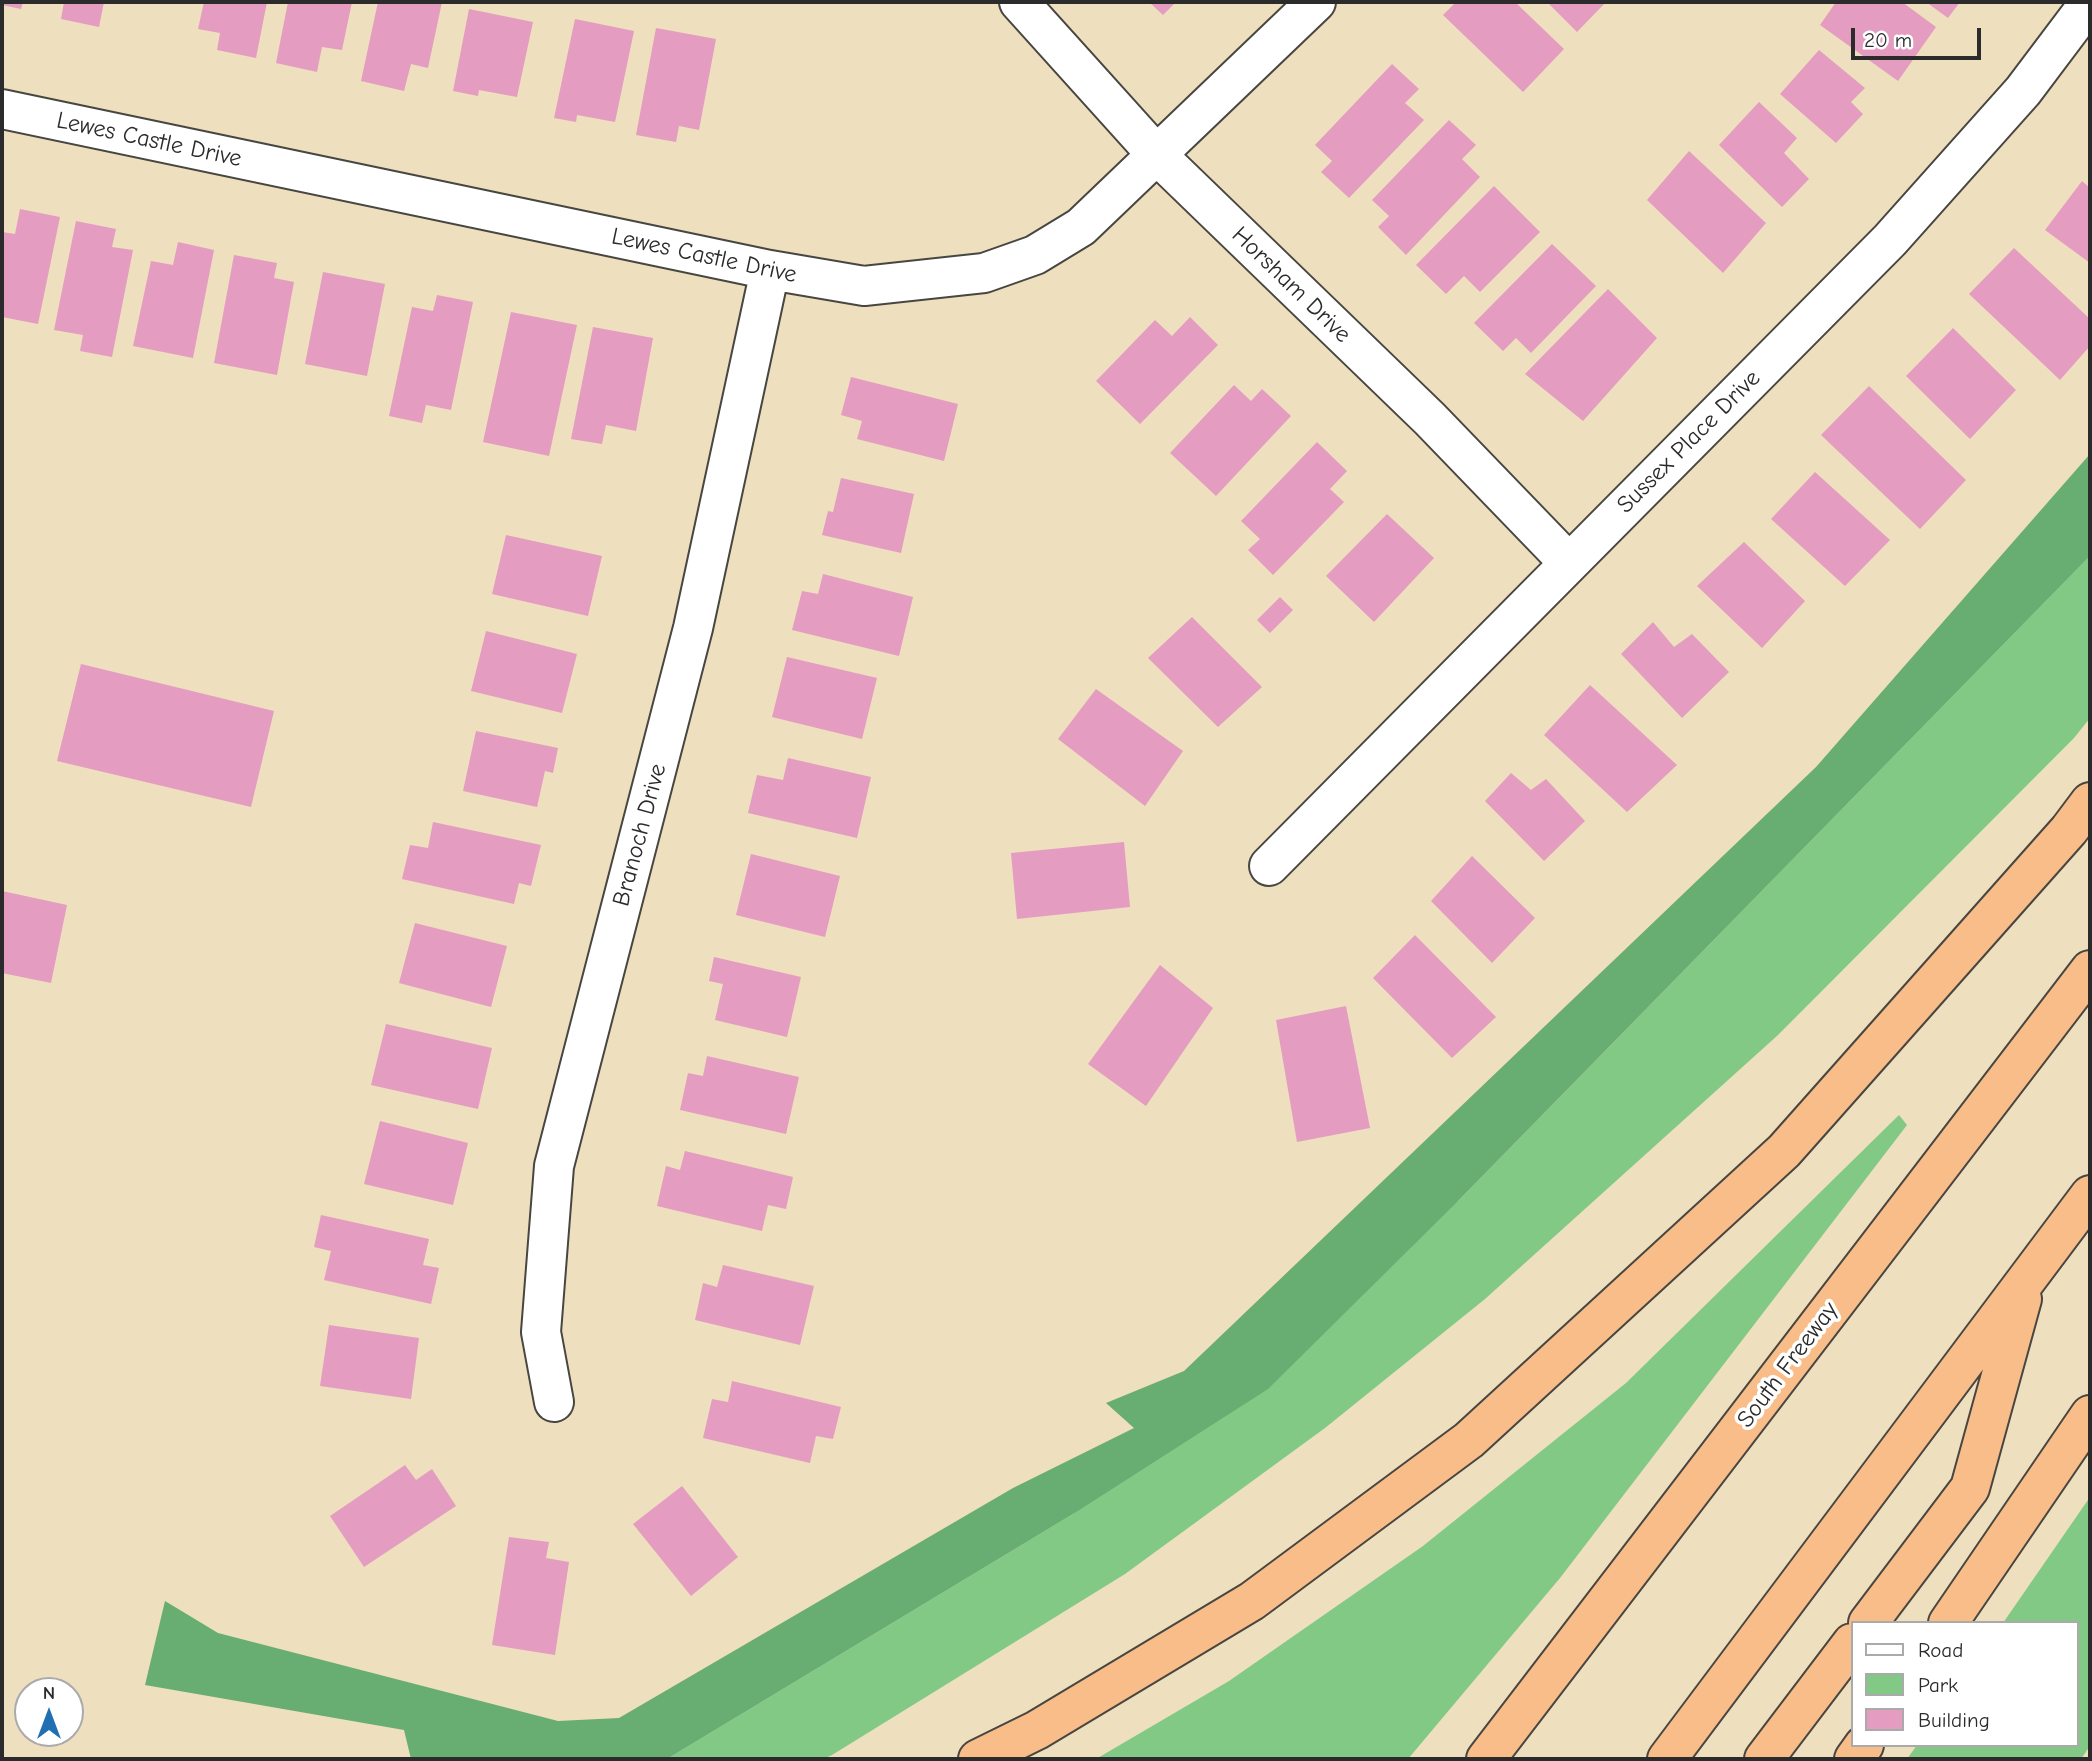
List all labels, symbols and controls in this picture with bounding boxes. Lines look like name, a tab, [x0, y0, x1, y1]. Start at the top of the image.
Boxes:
scale bar	[1854, 14, 1983, 58]
text: 20 m	[1864, 28, 1912, 52]
street label: Lewes Castle Drive	[54, 106, 244, 174]
street label: Horsham Drive	[1225, 221, 1357, 349]
street label: Lewes Castle Drive	[609, 222, 799, 290]
street label: Sussex Place Drive	[1611, 364, 1767, 520]
street label: Branoch Drive	[607, 761, 673, 909]
street label: South Freeway	[1731, 1296, 1845, 1434]
legend	[1850, 1621, 2078, 1747]
text: Road	[1918, 1638, 1963, 1662]
text: Park	[1918, 1673, 1958, 1697]
north arrow	[14, 1677, 84, 1747]
text: N	[43, 1682, 55, 1704]
text: Building	[1918, 1708, 1990, 1732]

